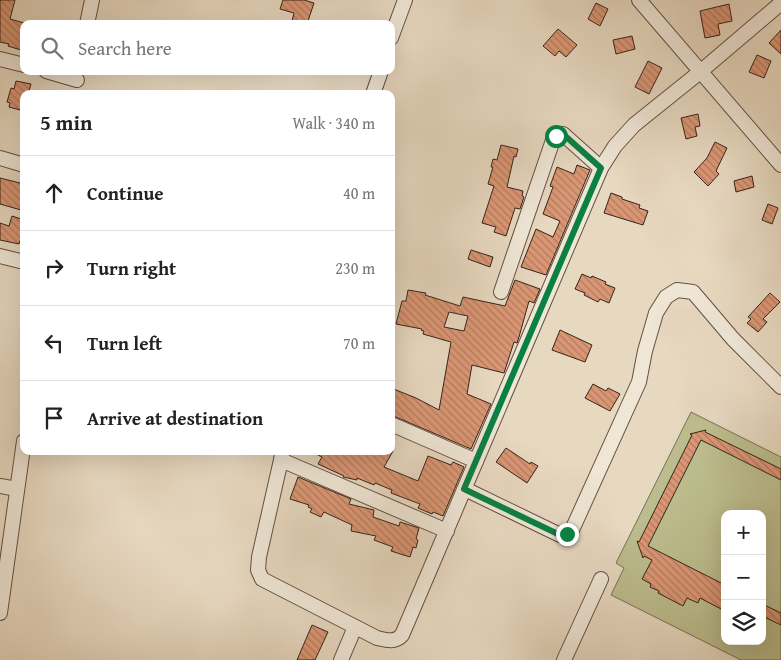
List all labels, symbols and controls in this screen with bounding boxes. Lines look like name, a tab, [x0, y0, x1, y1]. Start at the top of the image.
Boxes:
search box	[20, 20, 395, 75]
icon: search	[38, 34, 66, 62]
text: Search here	[78, 34, 172, 62]
text: 5 min	[40, 107, 92, 138]
text: Walk · 340 m	[292, 111, 375, 135]
route start	[545, 125, 568, 148]
icon: ahead	[40, 179, 68, 207]
text: Continue	[87, 179, 164, 207]
text: 40 m	[343, 181, 375, 205]
icon: right	[40, 254, 68, 282]
text: Turn right	[87, 254, 176, 282]
text: 230 m	[335, 256, 375, 280]
icon: left	[40, 329, 68, 357]
text: Turn left	[87, 329, 162, 357]
text: 70 m	[343, 331, 375, 355]
icon: arrive	[40, 404, 68, 432]
text: Arrive at destination	[87, 404, 263, 432]
map controls	[721, 510, 766, 645]
button: +	[721, 510, 766, 555]
route end	[556, 523, 579, 546]
button: −	[721, 555, 766, 600]
button: layers	[721, 600, 766, 645]

